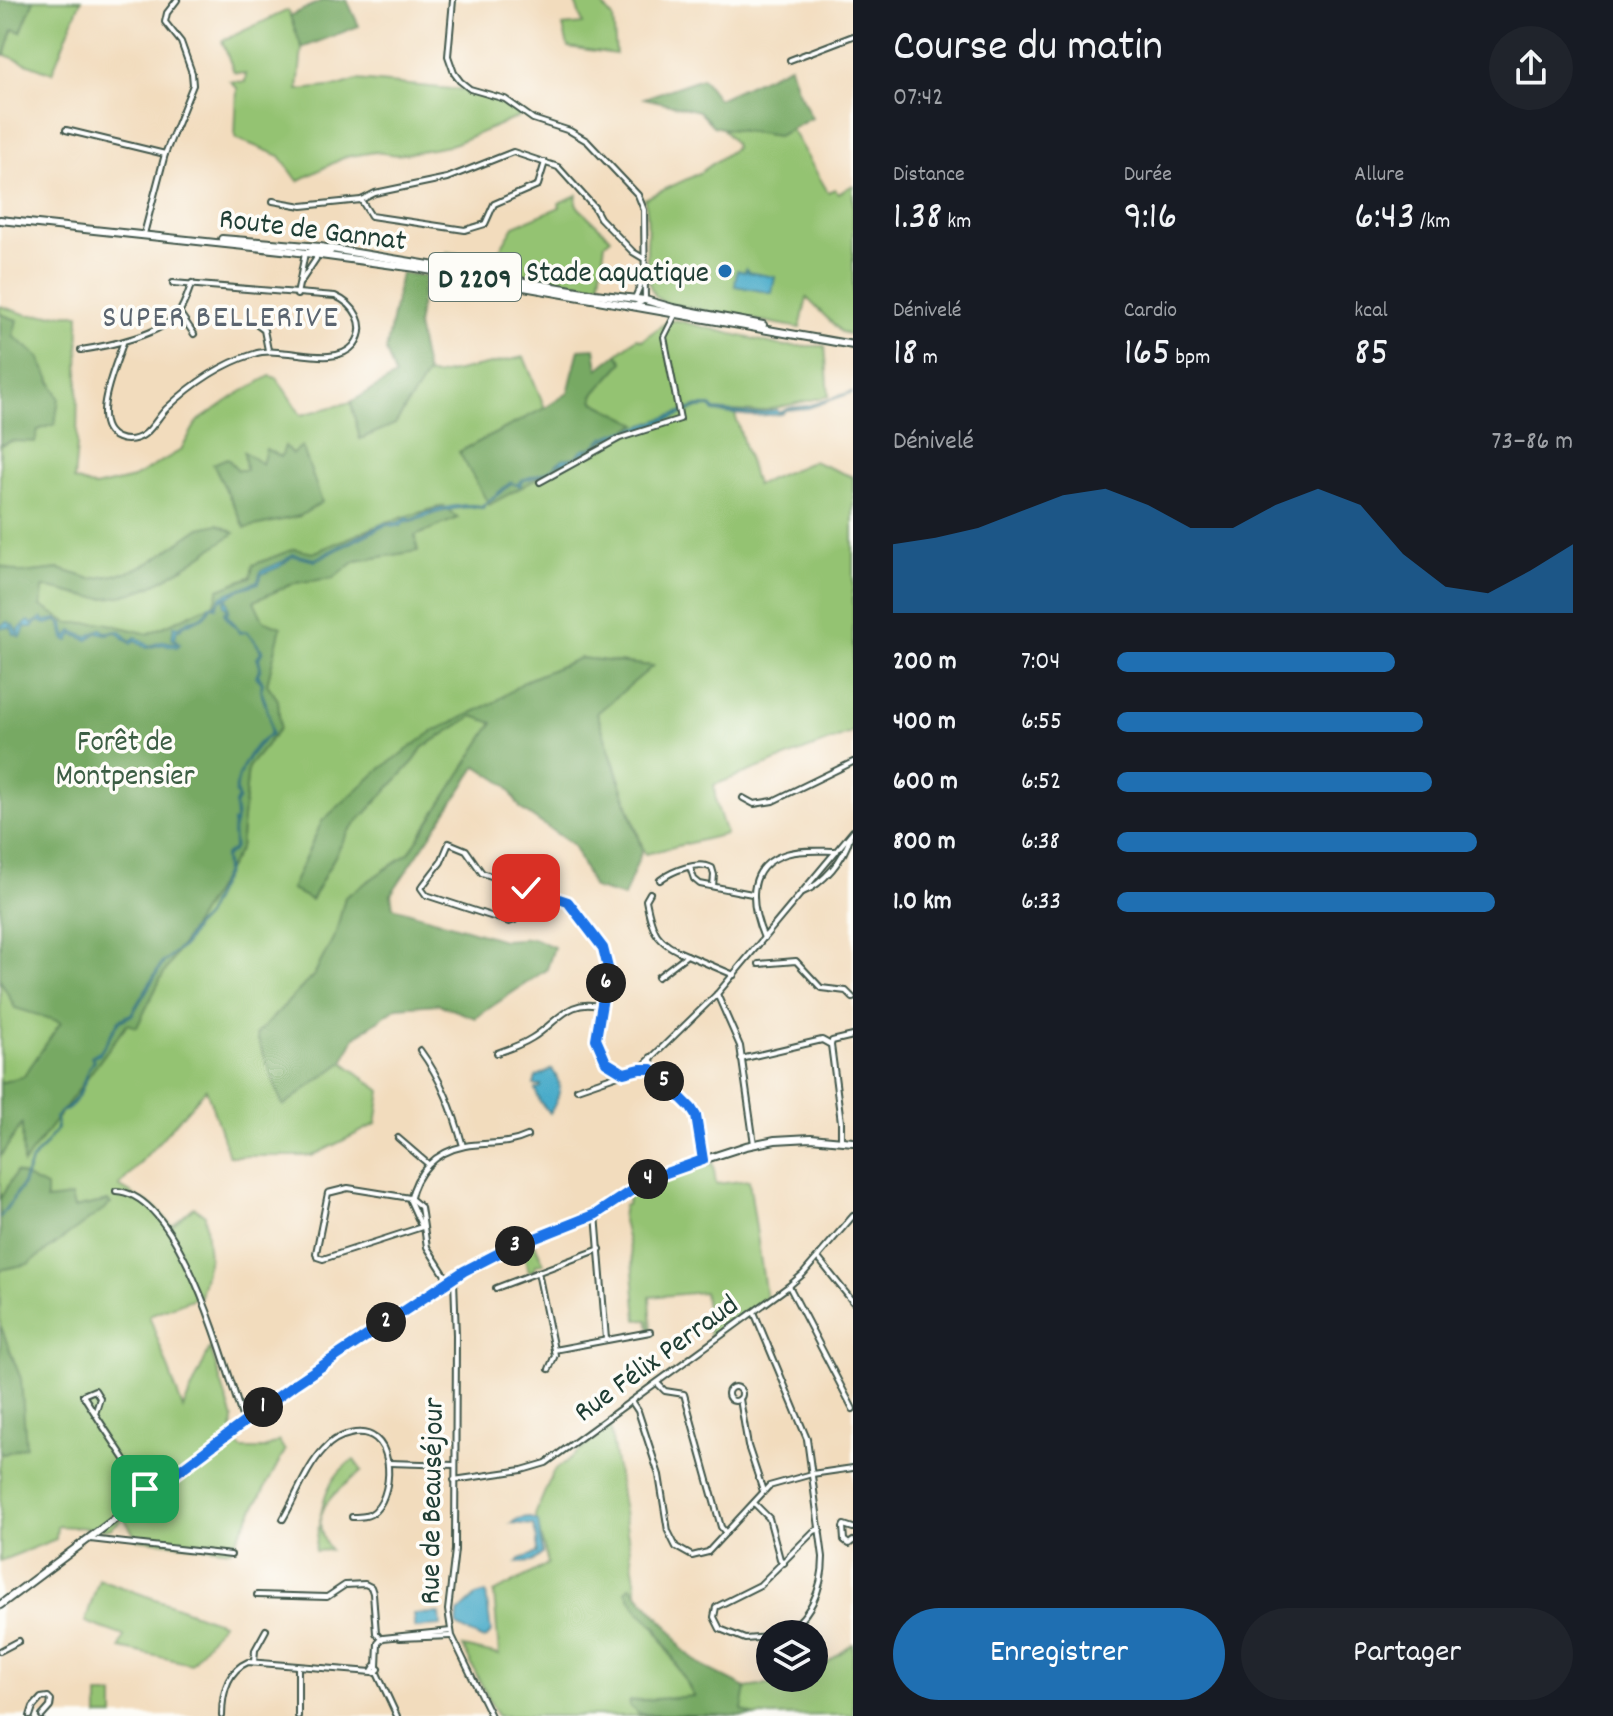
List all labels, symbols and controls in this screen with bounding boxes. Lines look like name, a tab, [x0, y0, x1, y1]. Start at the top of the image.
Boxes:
text: Course du matin	[893, 18, 1163, 81]
button: share	[1489, 26, 1573, 110]
text: 07:42	[893, 80, 944, 117]
text: Distance	[893, 160, 965, 191]
text: Durée	[1124, 160, 1172, 191]
text: Allure	[1354, 160, 1404, 191]
text: 1.38	[893, 191, 942, 248]
text: 9:16	[1124, 191, 1177, 248]
text: 6:43	[1354, 191, 1415, 248]
street label: Route de Gannat	[216, 200, 408, 265]
text: km	[942, 207, 971, 238]
text: /km	[1415, 207, 1450, 238]
road number: D 2209	[429, 253, 521, 301]
place label: Stade aquatique	[526, 254, 709, 297]
marker: Stade aquatique	[716, 262, 734, 280]
text: Dénivelé	[893, 296, 962, 327]
text: Cardio	[1124, 296, 1177, 327]
text: kcal	[1354, 296, 1388, 327]
district label: SUPER BELLERIVE	[102, 297, 340, 343]
text: 18	[893, 327, 918, 384]
text: 165	[1124, 327, 1171, 384]
text: 85	[1354, 327, 1389, 384]
text: m	[918, 343, 938, 374]
text: bpm	[1171, 343, 1210, 374]
text: Dénivelé	[893, 424, 974, 461]
text: 73–86 m	[1492, 424, 1573, 461]
text: 200 m	[893, 644, 957, 681]
text: 7:04	[1021, 644, 1060, 681]
text: 400 m	[893, 704, 956, 741]
text: 6:55	[1021, 704, 1062, 741]
park label: Forêt de Montpensier	[55, 723, 195, 800]
text: 600 m	[893, 764, 958, 801]
text: 6:52	[1021, 764, 1061, 801]
text: 800 m	[893, 824, 956, 861]
text: 6:38	[1021, 824, 1060, 861]
pin	[492, 854, 560, 922]
icon: check	[504, 866, 548, 910]
text: 1.0 km	[893, 884, 952, 921]
text: 6:33	[1021, 884, 1061, 921]
pin: 6	[586, 963, 626, 1003]
text: 6	[601, 967, 611, 998]
pin: 5	[644, 1061, 684, 1101]
text: 5	[659, 1065, 669, 1096]
pin: 4	[628, 1159, 668, 1199]
text: 4	[643, 1163, 653, 1194]
pin: 3	[495, 1226, 535, 1266]
text: 3	[510, 1230, 520, 1261]
street label: Rue Félix Perraud	[566, 1286, 749, 1435]
pin: 2	[366, 1302, 406, 1342]
text: 2	[381, 1306, 391, 1337]
pin: 1	[243, 1387, 283, 1427]
text: 1	[261, 1391, 265, 1422]
street label: Rue de Beauséjour	[411, 1397, 458, 1605]
pin	[111, 1455, 179, 1523]
icon: arrive	[123, 1467, 167, 1511]
button: Enregistrer	[893, 1608, 1225, 1700]
button: Partager	[1241, 1608, 1573, 1700]
map controls	[756, 1620, 828, 1692]
button: layers	[756, 1620, 828, 1692]

